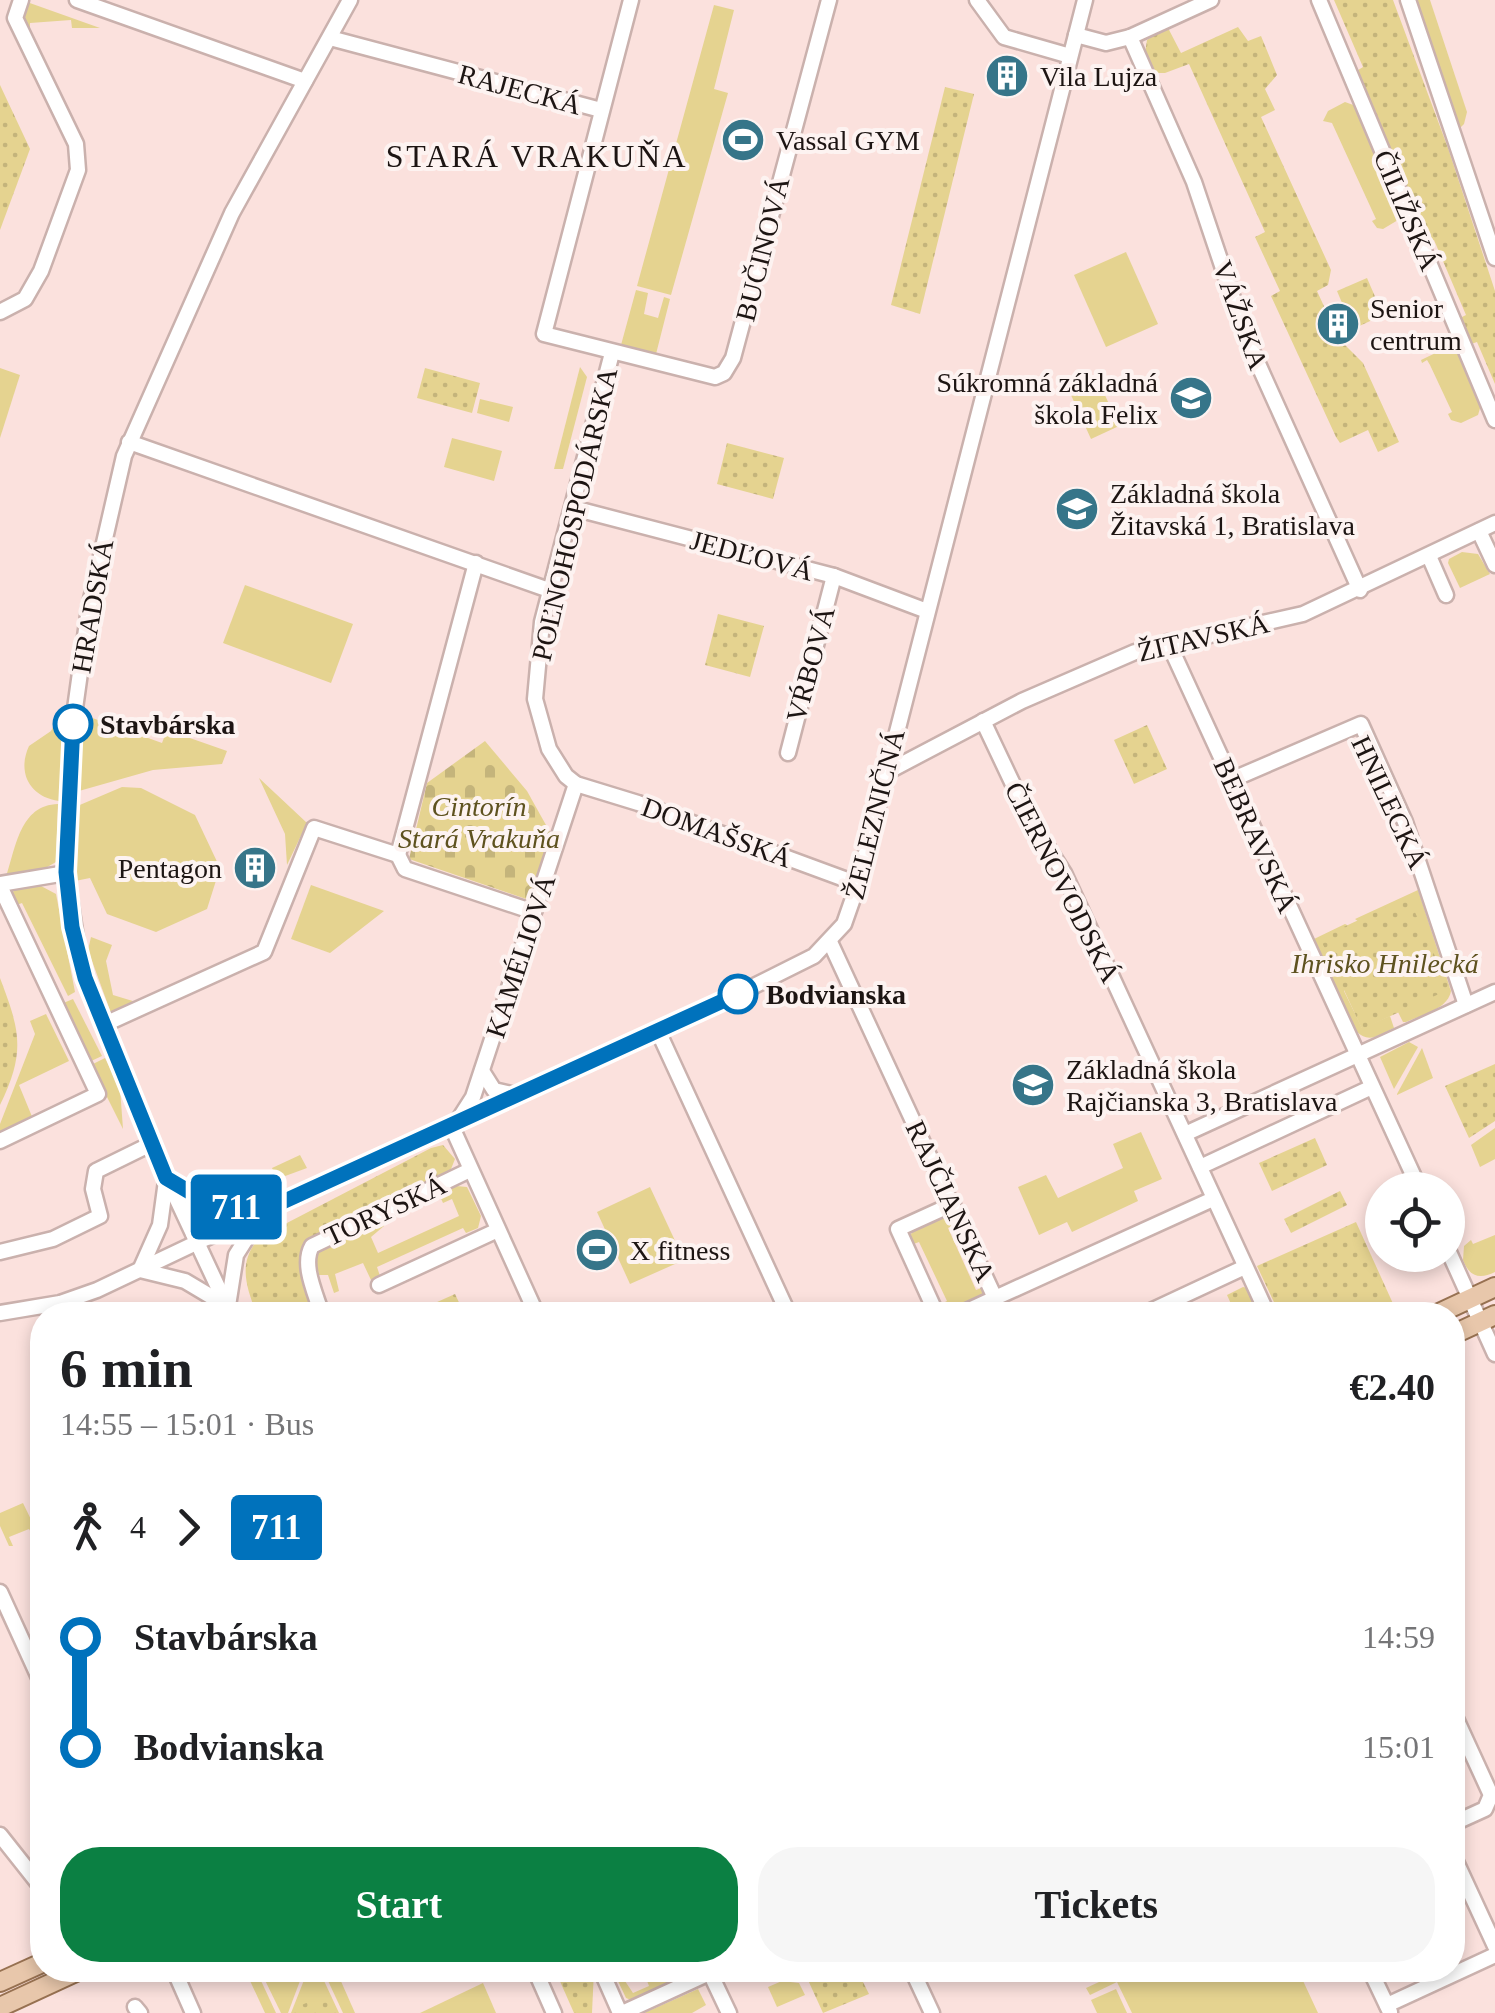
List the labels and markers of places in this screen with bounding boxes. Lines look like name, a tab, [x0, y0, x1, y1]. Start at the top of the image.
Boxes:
building icon: Vila Lujza	[984, 53, 1030, 99]
place label: Vila Lujza	[1040, 61, 1158, 92]
sports icon: Vassal GYM	[720, 117, 766, 163]
place label: Vassal GYM	[776, 125, 920, 156]
place label: Senior centrum	[1370, 293, 1462, 356]
building icon: Senior centrum	[1315, 301, 1361, 347]
place label: Súkromná základná škola Felix	[936, 367, 1159, 430]
school or university icon: Súkromná základná škola Felix	[1168, 375, 1214, 421]
place label: Základná škola Žitavská 1, Bratislava	[1110, 478, 1356, 541]
school or university icon: Základná škola Žitavská 1, Bratislava	[1054, 486, 1100, 532]
marker: Stavbárska	[54, 705, 92, 743]
place label: Stavbárska	[100, 709, 235, 740]
building icon: Pentagon	[232, 845, 278, 891]
place label: Pentagon	[118, 853, 222, 884]
marker: Bodvianska	[719, 975, 757, 1013]
place label: Bodvianska	[766, 979, 906, 1010]
place label: Základná škola Rajčianska 3, Bratislava	[1066, 1054, 1338, 1117]
school or university icon: Základná škola Rajčianska 3, Bratislava	[1010, 1062, 1056, 1108]
sports icon: X fitness	[574, 1227, 620, 1273]
place label: X fitness	[630, 1235, 730, 1266]

